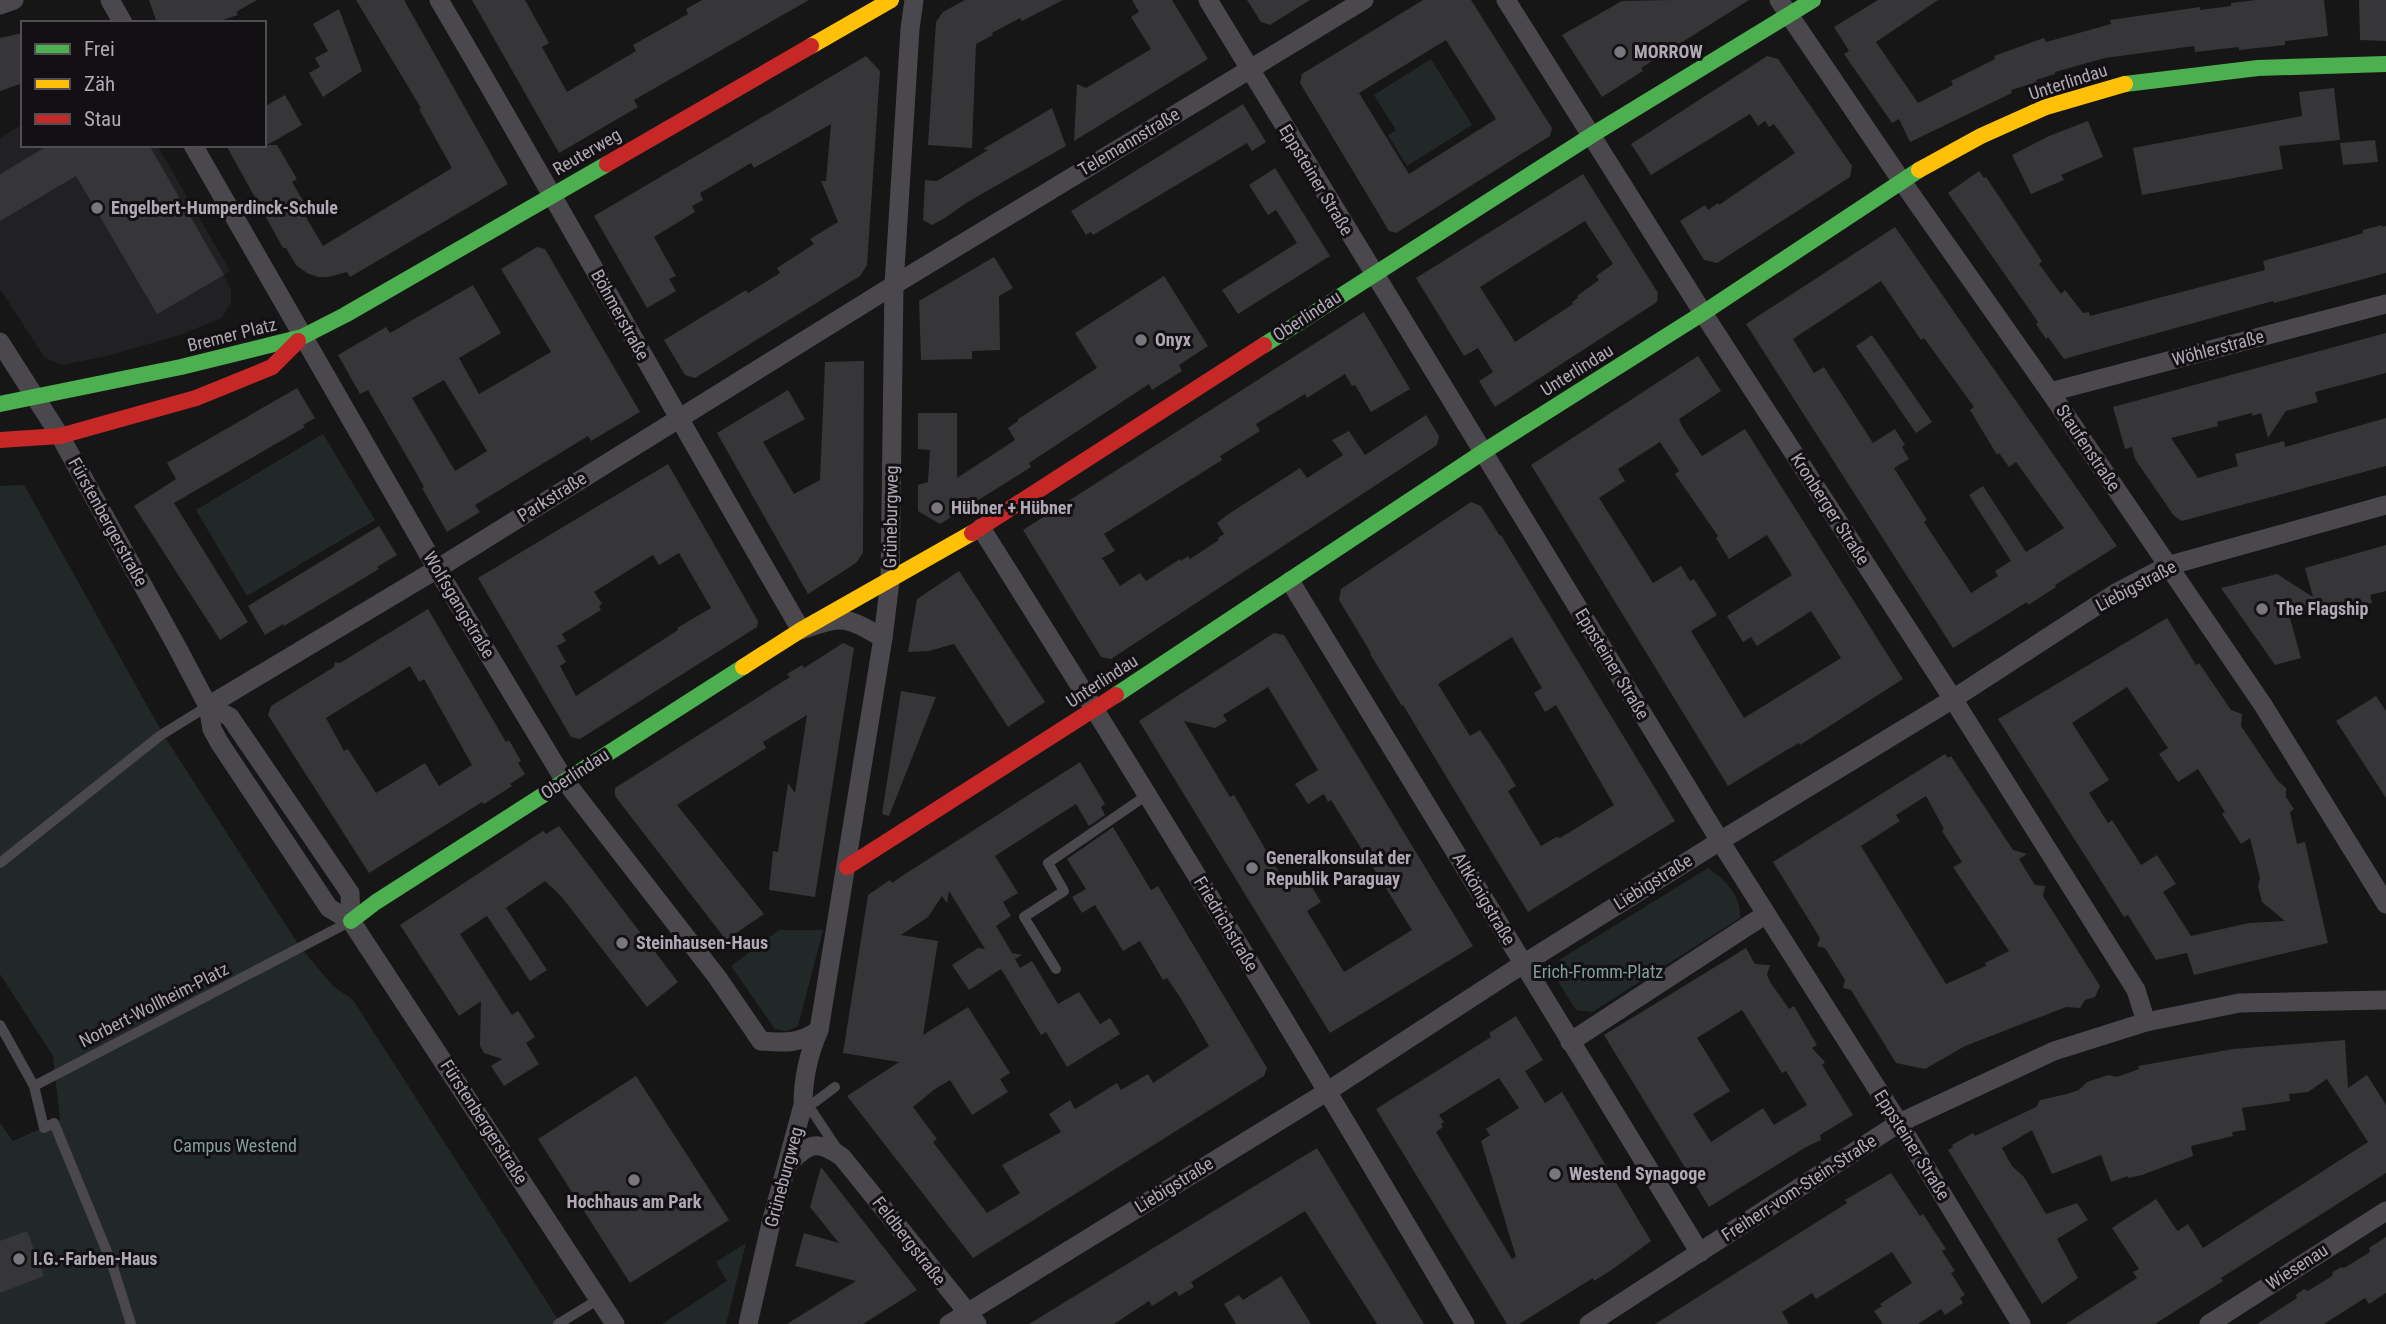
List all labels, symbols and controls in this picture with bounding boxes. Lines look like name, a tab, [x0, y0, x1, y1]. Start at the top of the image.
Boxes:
legend	[21, 21, 266, 147]
text: Frei	[84, 37, 115, 61]
place label: MORROW	[1634, 41, 1703, 62]
marker: MORROW	[1612, 44, 1628, 60]
street label: Unterlindau	[2026, 59, 2110, 104]
text: Zäh	[84, 72, 115, 96]
street label: Telemannstraße	[1074, 103, 1183, 180]
text: Stau	[84, 107, 121, 131]
street label: Eppsteiner Straße	[1275, 120, 1358, 239]
street label: Reuterweg	[549, 124, 625, 179]
place label: Engelbert-Humperdinck-Schule	[111, 197, 338, 218]
marker: Engelbert-Humperdinck-Schule	[89, 200, 105, 216]
street label: Böhmerstraße	[587, 266, 654, 364]
street label: Oberlindau	[1269, 286, 1345, 345]
street label: Bremer Platz	[185, 313, 279, 356]
street label: Wöhlerstraße	[2170, 325, 2266, 370]
place label: Onyx	[1155, 329, 1191, 350]
marker: Onyx	[1133, 332, 1149, 348]
street label: Unterlindau	[1537, 339, 1617, 400]
street label: Staufenstraße	[2052, 401, 2125, 495]
street label: Kronberger Straße	[1787, 449, 1874, 568]
street label: Fürstenbergerstraße	[64, 454, 153, 590]
street label: Grüneburgweg	[879, 465, 902, 569]
street label: Parkstraße	[513, 467, 590, 526]
place label: Hübner + Hübner	[951, 497, 1072, 518]
marker: Hübner + Hübner	[929, 500, 945, 516]
street label: Wolfsgangstraße	[419, 548, 500, 662]
street label: Liebigstraße	[2092, 556, 2180, 616]
place label: The Flagship	[2276, 598, 2369, 619]
marker: The Flagship	[2254, 601, 2270, 617]
street label: Eppsteiner Straße	[1571, 604, 1654, 723]
street label: Unterlindau	[1062, 650, 1142, 712]
street label: Oberlindau	[537, 744, 613, 803]
place label: Generalkonsulat der Republik Paraguay	[1266, 847, 1411, 889]
street label: Altkönigstraße	[1449, 849, 1520, 949]
street label: Liebigstraße	[1610, 849, 1696, 914]
marker: Generalkonsulat der Republik Paraguay	[1244, 860, 1260, 876]
street label: Friedrichstraße	[1190, 872, 1263, 975]
place label: Steinhausen-Haus	[636, 932, 768, 953]
marker: Steinhausen-Haus	[614, 935, 630, 951]
street label: Norbert-Wollheim-Platz	[76, 958, 232, 1051]
park label: Erich-Fromm-Platz	[1533, 961, 1663, 982]
street label: Fürstenbergerstraße	[436, 1056, 532, 1188]
street label: Eppsteiner Straße	[1870, 1086, 1955, 1204]
street label: Grüneburgweg	[760, 1125, 807, 1229]
street label: Freiherr-vom-Stein-Straße	[1717, 1130, 1880, 1245]
park label: Campus Westend	[173, 1135, 297, 1156]
street label: Liebigstraße	[1131, 1152, 1217, 1217]
place label: Westend Synagoge	[1569, 1163, 1706, 1184]
marker: Westend Synagoge	[1547, 1166, 1563, 1182]
marker: Hochhaus am Park	[626, 1172, 642, 1188]
place label: Hochhaus am Park	[567, 1191, 702, 1212]
street label: Feldbergstraße	[868, 1192, 950, 1289]
street label: Wiesenau	[2262, 1239, 2331, 1294]
place label: I.G.-Farben-Haus	[33, 1248, 158, 1269]
marker: I.G.-Farben-Haus	[11, 1251, 27, 1267]

